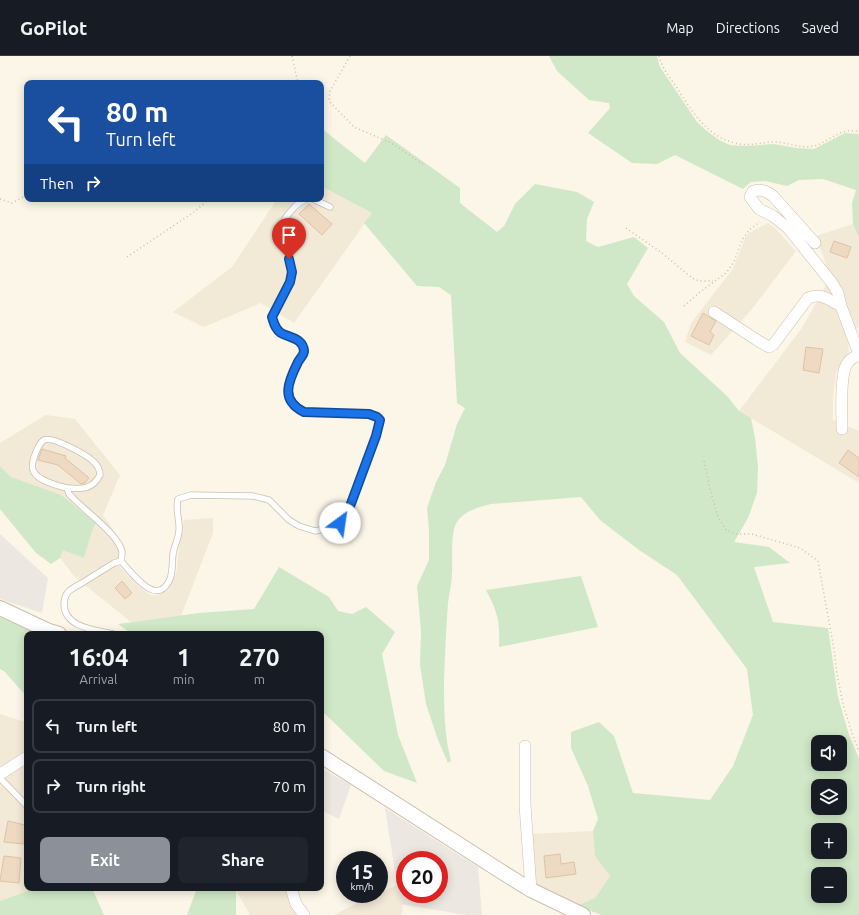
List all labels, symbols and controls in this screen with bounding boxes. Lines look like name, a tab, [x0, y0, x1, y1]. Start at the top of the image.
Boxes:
text: GoPilot	[20, 17, 87, 39]
text: Map	[666, 20, 694, 36]
text: Directions	[716, 20, 780, 36]
text: Saved	[802, 20, 839, 36]
icon: left	[40, 96, 92, 148]
text: 80 m	[106, 96, 168, 127]
text: Turn left	[106, 129, 176, 149]
icon: right	[82, 172, 104, 194]
text: Then	[40, 175, 74, 192]
pin	[272, 218, 306, 259]
icon: arrive	[278, 224, 300, 246]
position arrow	[319, 502, 361, 544]
text: 16:04	[68, 644, 128, 671]
text: 1	[177, 644, 190, 671]
text: 270	[239, 644, 280, 671]
text: Arrival	[79, 672, 117, 686]
text: min	[173, 672, 195, 686]
text: m	[254, 672, 265, 686]
icon: left	[42, 715, 64, 737]
text: Turn left	[76, 718, 137, 735]
text: 80 m	[273, 718, 306, 735]
map controls	[811, 735, 847, 903]
button: sound	[811, 735, 847, 771]
icon: right	[42, 775, 64, 797]
text: Turn right	[76, 778, 146, 795]
text: 70 m	[273, 778, 306, 795]
button: layers	[811, 779, 847, 815]
button: +	[811, 823, 847, 859]
button: Exit	[40, 837, 170, 883]
button: Share	[178, 837, 308, 883]
speed limit sign: 20	[396, 851, 448, 903]
text: 15	[351, 860, 373, 883]
button: −	[811, 867, 847, 903]
text: km/h	[350, 881, 374, 892]

